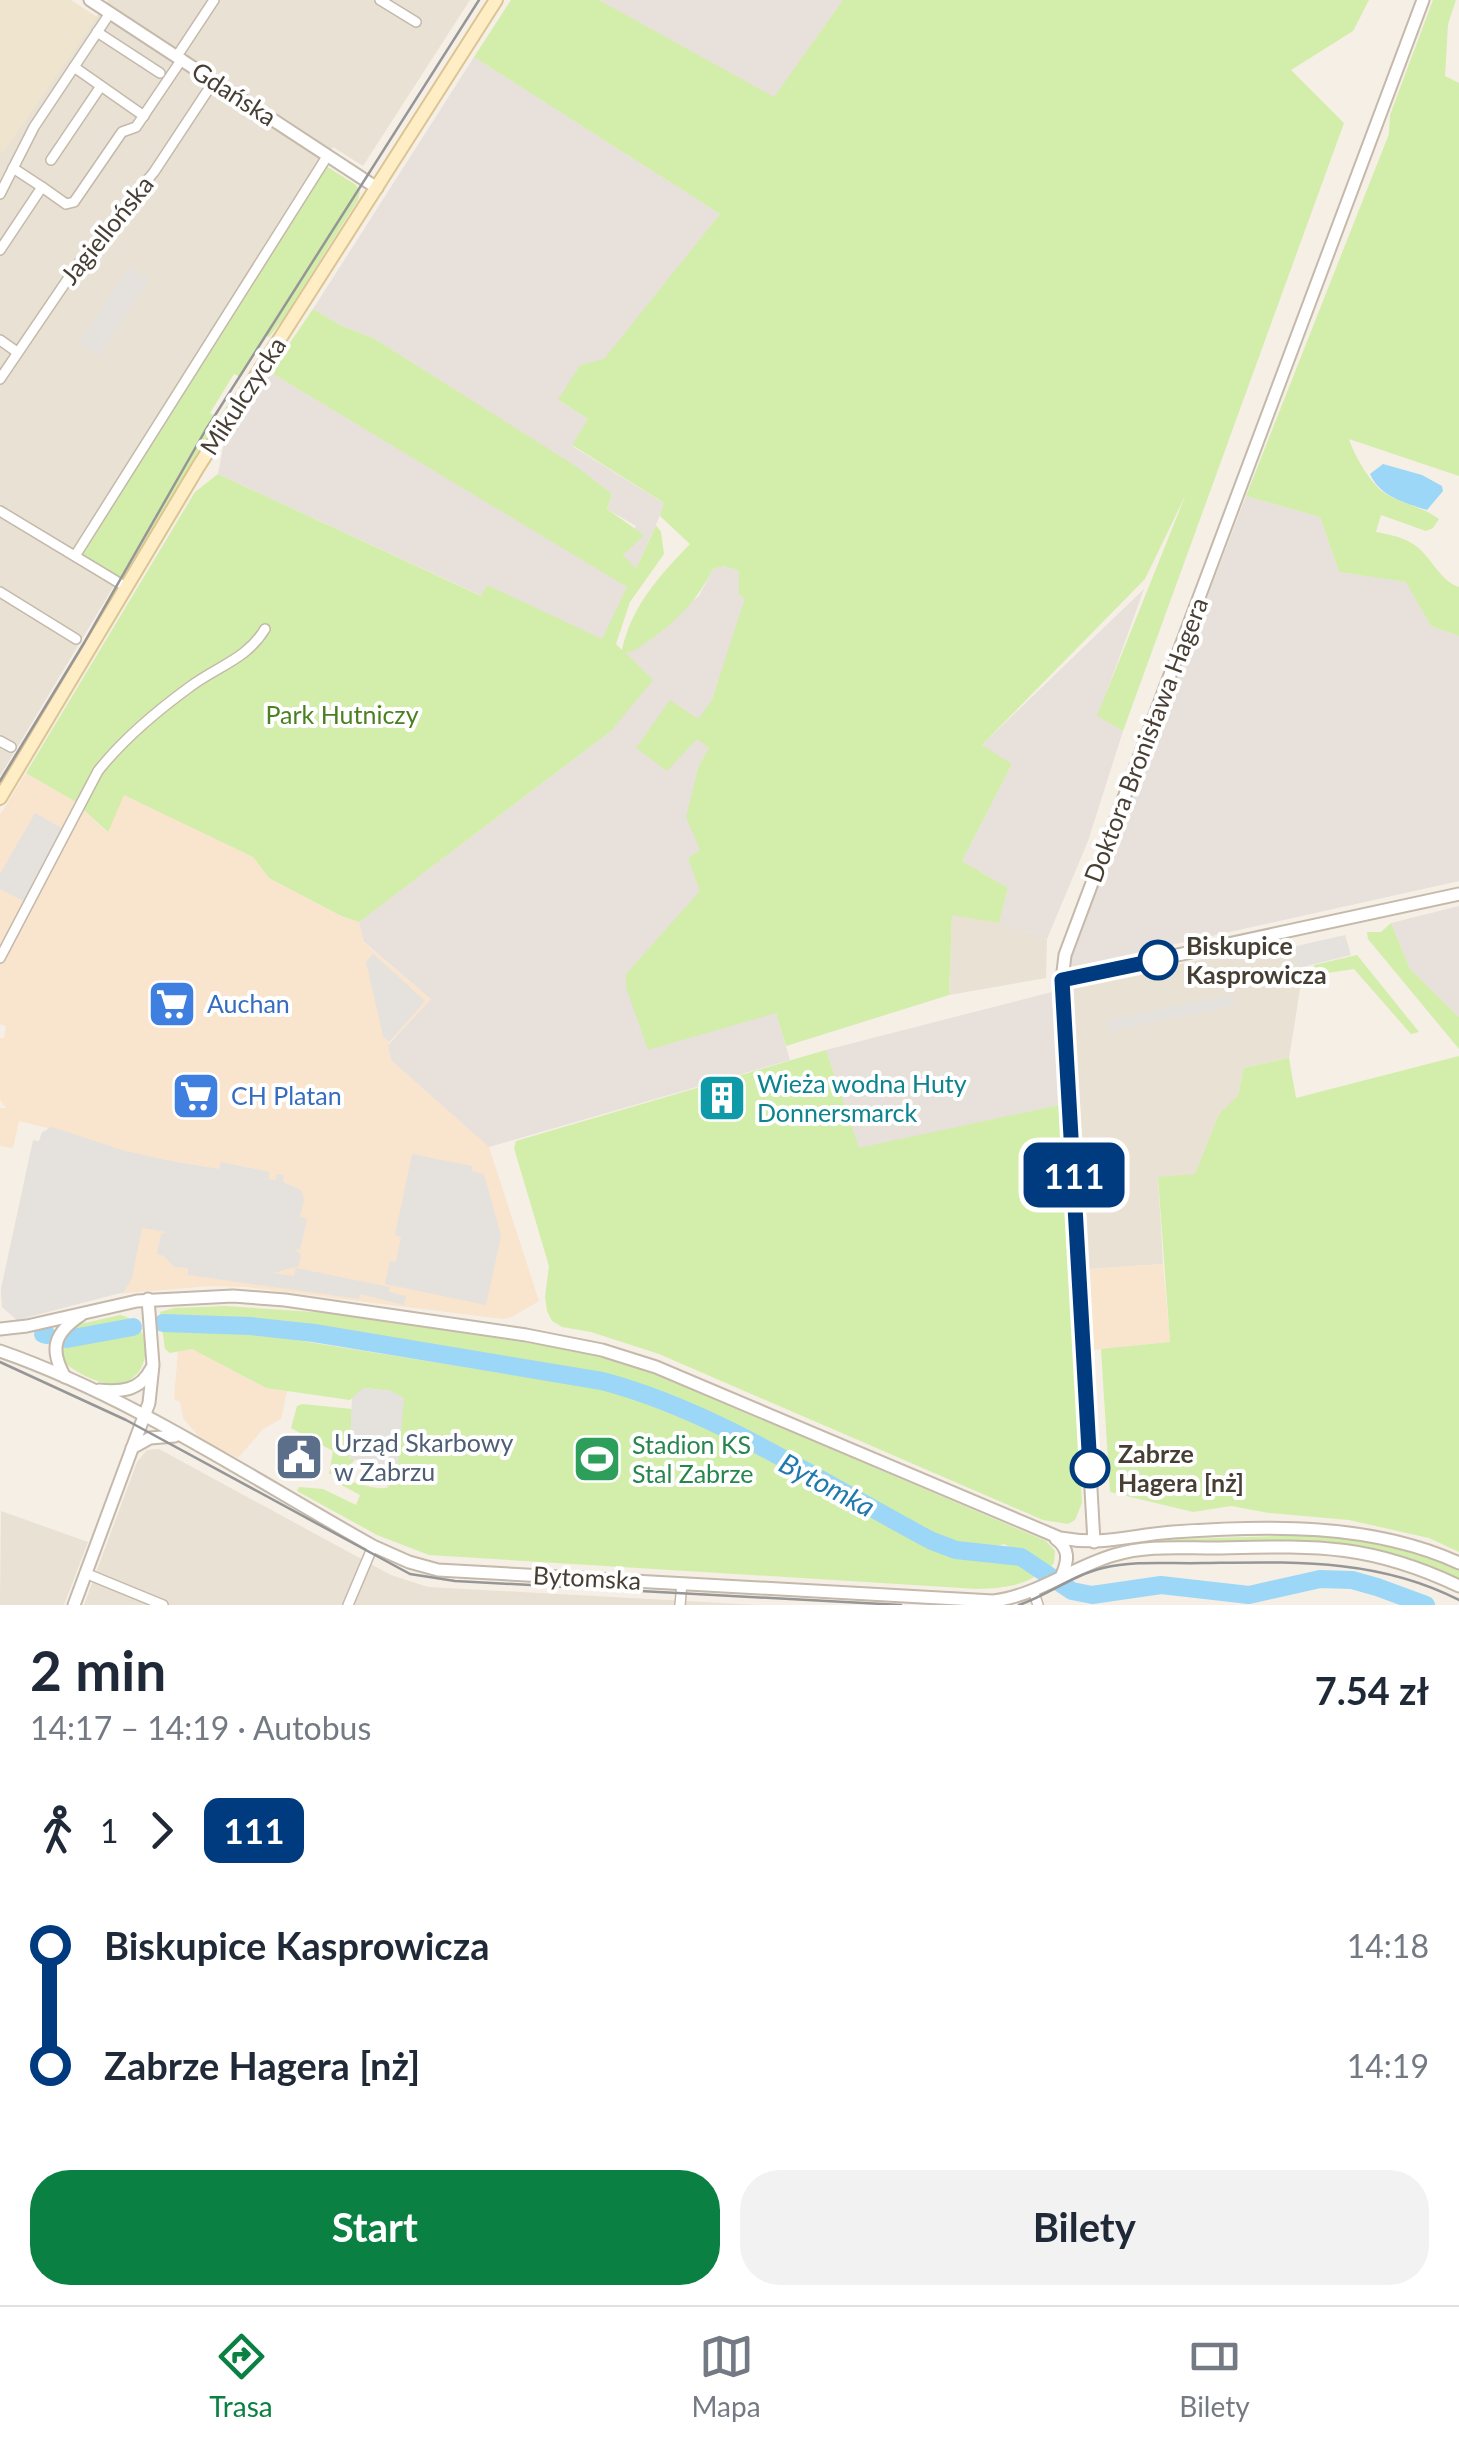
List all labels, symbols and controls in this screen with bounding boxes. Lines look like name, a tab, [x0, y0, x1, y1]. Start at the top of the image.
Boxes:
street label: Gdańska	[187, 55, 282, 131]
street label: Jagiellońska	[53, 169, 159, 290]
street label: Mikulczycka	[193, 331, 291, 460]
street label: Doktora Bronisława Hagera	[1077, 593, 1213, 886]
park label: Park Hutniczy	[265, 699, 419, 729]
place label: Biskupice Kasprowicza	[1186, 930, 1327, 989]
marker: Biskupice Kasprowicza	[1139, 941, 1177, 979]
supermarket icon: Auchan	[146, 978, 198, 1030]
place label: Auchan	[207, 988, 290, 1018]
place label: Wieża wodna Huty Donnersmarck	[757, 1068, 967, 1127]
supermarket icon: CH Platan	[170, 1070, 222, 1122]
building icon: Wieża wodna Huty Donnersmarck	[696, 1072, 748, 1124]
place label: CH Platan	[231, 1080, 342, 1110]
line badge: 111	[1016, 1142, 1132, 1208]
text: 111	[1044, 1154, 1104, 1196]
place label: Urząd Skarbowy w Zabrzu	[334, 1427, 513, 1486]
place label: Stadion KS Stal Zabrze	[632, 1429, 753, 1488]
public building icon: Urząd Skarbowy w Zabrzu	[273, 1431, 325, 1483]
sports icon: Stadion KS Stal Zabrze	[571, 1433, 623, 1485]
place label: Zabrze Hagera [nż]	[1118, 1438, 1244, 1497]
water label: Bytomka	[774, 1445, 881, 1523]
marker: Zabrze Hagera [nż]	[1071, 1449, 1109, 1487]
street label: Bytomska	[532, 1559, 642, 1595]
text: 2 min	[30, 1637, 166, 1703]
text: 7.54 zł	[1315, 1667, 1429, 1713]
text: 14:17 – 14:19 · Autobus	[30, 1708, 371, 1747]
icon: walk	[30, 1803, 85, 1858]
icon: forward	[134, 1803, 189, 1858]
text: 111	[224, 1809, 284, 1851]
text: 1	[100, 1811, 119, 1850]
text: Biskupice Kasprowicza	[104, 1922, 489, 1968]
text: 14:18	[1347, 1926, 1429, 1965]
text: Zabrze Hagera [nż]	[104, 2042, 420, 2088]
text: 14:19	[1347, 2046, 1429, 2085]
button: Start	[30, 2170, 720, 2285]
button: Bilety	[740, 2170, 1429, 2285]
tab: Trasa	[209, 2329, 273, 2423]
tab: Mapa	[691, 2329, 761, 2423]
tab: Bilety	[1179, 2329, 1250, 2423]

